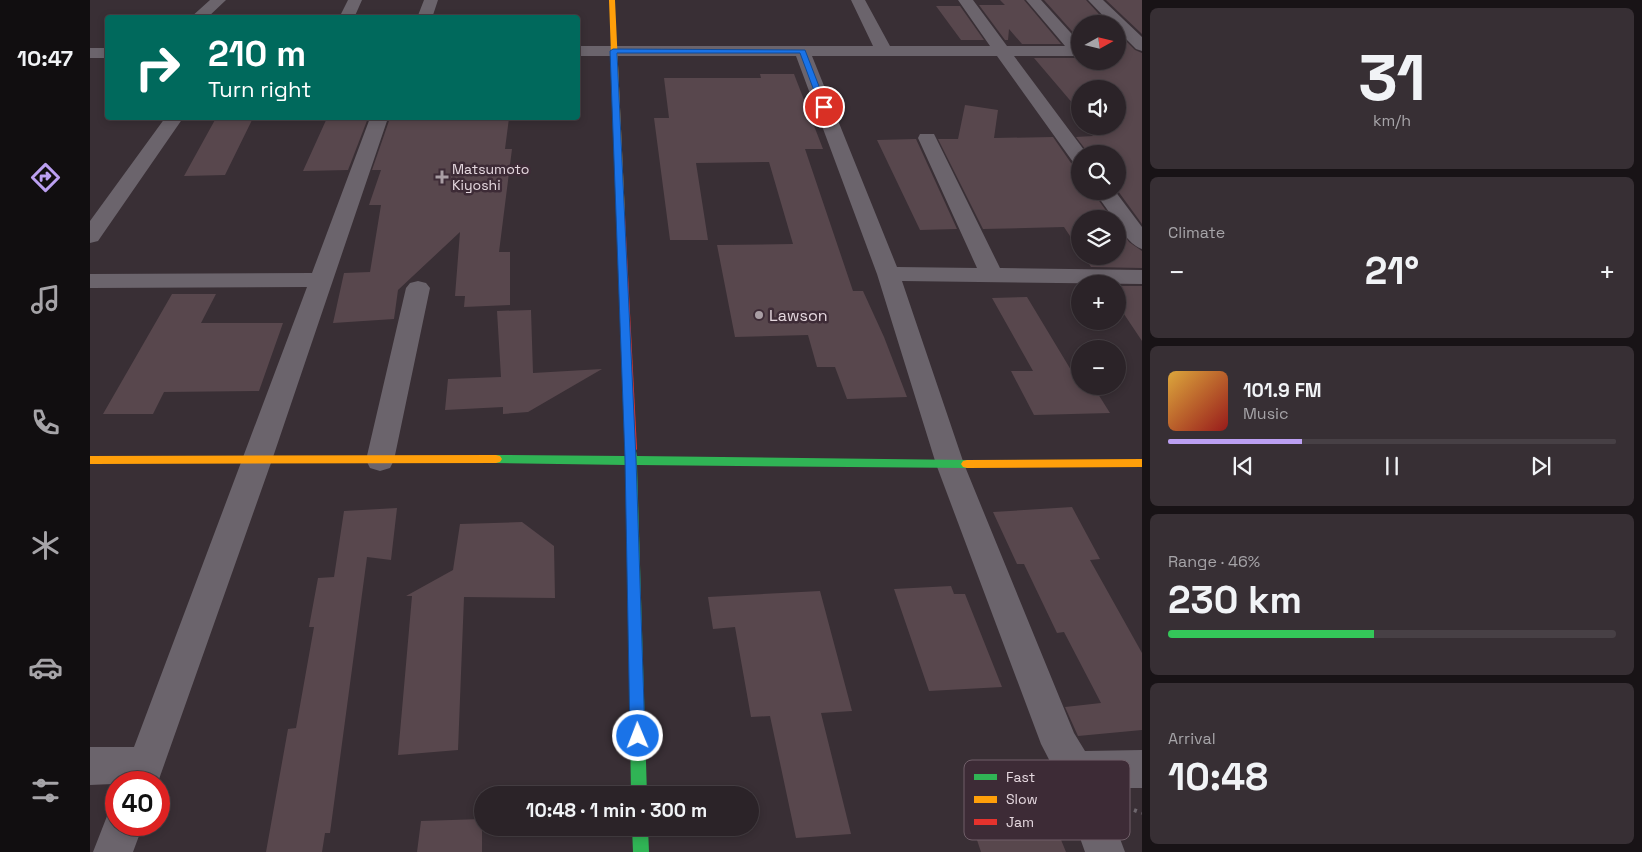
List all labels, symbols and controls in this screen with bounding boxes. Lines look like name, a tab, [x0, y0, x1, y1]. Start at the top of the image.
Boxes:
north arrow	[1071, 15, 1126, 70]
map controls	[1071, 15, 1126, 395]
text: 210 m	[208, 32, 306, 76]
icon: right	[125, 35, 190, 100]
text: 31	[1358, 36, 1426, 119]
text: 10:47	[17, 44, 73, 72]
text: Turn right	[208, 75, 311, 103]
button: sound	[1071, 80, 1126, 135]
pin	[803, 86, 845, 128]
icon: arrive	[810, 93, 838, 121]
text: km/h	[1373, 110, 1411, 131]
button: search	[1071, 145, 1126, 200]
icon: directions	[28, 160, 63, 195]
place label: Matsumoto Kiyoshi	[452, 160, 529, 194]
marker: Matsumoto Kiyoshi	[436, 171, 448, 183]
button: layers	[1071, 210, 1126, 265]
text: Climate	[1168, 222, 1225, 243]
text: 21°	[1365, 247, 1419, 295]
text: −	[1168, 254, 1185, 290]
text: +	[1599, 254, 1616, 290]
button: +	[1071, 275, 1126, 330]
icon: music	[28, 282, 63, 317]
place label: Lawson	[769, 305, 828, 326]
marker: Lawson	[753, 309, 765, 321]
button: −	[1071, 340, 1126, 395]
text: 101.9 FM	[1243, 378, 1322, 403]
text: Music	[1243, 403, 1289, 424]
icon: phone	[28, 405, 63, 440]
icon: previous	[1229, 452, 1257, 480]
icon: pause	[1378, 452, 1406, 480]
icon: next	[1527, 452, 1555, 480]
icon: climate	[28, 528, 63, 563]
text: Range · 46%	[1168, 551, 1260, 572]
text: 230 km	[1168, 576, 1302, 624]
icon: car	[28, 650, 63, 685]
position arrow	[611, 709, 663, 761]
text: Arrival	[1168, 728, 1216, 749]
text: 10:48	[1168, 753, 1268, 801]
legend	[964, 760, 1130, 840]
text: Fast	[1006, 768, 1035, 786]
speed limit sign: 40	[105, 771, 170, 836]
icon: filters	[28, 773, 63, 808]
text: Slow	[1006, 790, 1038, 808]
text: 10:48 · 1 min · 300 m	[526, 798, 707, 823]
text: Jam	[1006, 813, 1034, 831]

